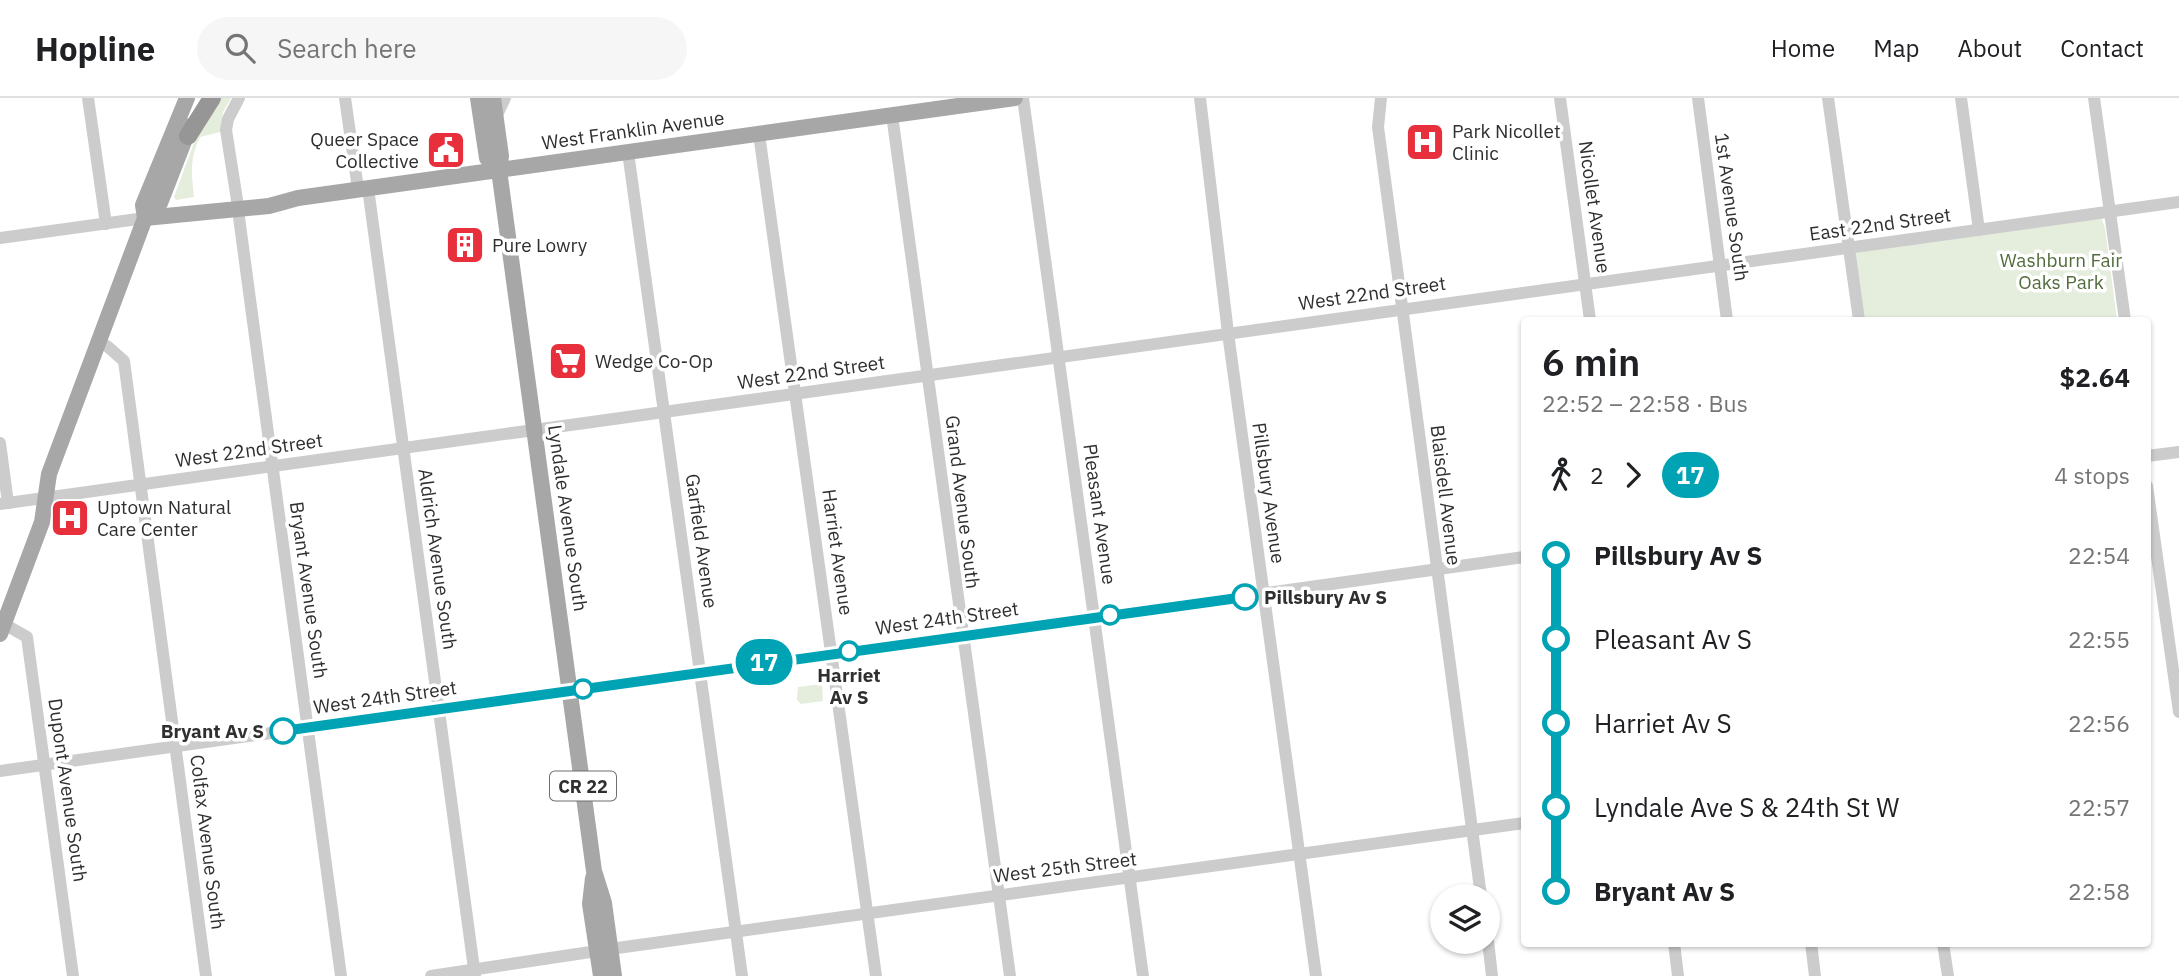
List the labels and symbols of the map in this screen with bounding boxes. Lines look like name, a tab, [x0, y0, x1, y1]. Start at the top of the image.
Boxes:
street label: West Franklin Avenue	[540, 105, 726, 155]
place label: Park Nicollet Clinic	[1452, 119, 1561, 165]
hospital icon: Park Nicollet Clinic	[1404, 121, 1446, 163]
place label: Queer Space Collective	[310, 127, 419, 173]
public building icon: Queer Space Collective	[425, 129, 467, 171]
street label: 1st Avenue South	[1710, 131, 1754, 283]
street label: Nicollet Avenue	[1574, 139, 1616, 275]
street label: East 22nd Street	[1808, 202, 1952, 246]
building icon: Pure Lowry	[444, 224, 486, 266]
place label: Pure Lowry	[492, 233, 588, 257]
park label: Washburn Fair Oaks Park	[2000, 248, 2122, 294]
street label: West 22nd Street	[1297, 271, 1447, 315]
supermarket icon: Wedge Co-Op	[547, 340, 589, 382]
place label: Wedge Co-Op	[595, 349, 713, 373]
street label: West 22nd Street	[736, 350, 886, 394]
street label: Grand Avenue South	[940, 414, 986, 590]
street label: Pillsbury Avenue	[1247, 421, 1291, 565]
street label: Lyndale Avenue South	[543, 423, 593, 613]
street label: Blaisdell Avenue	[1425, 423, 1467, 567]
street label: West 22nd Street	[174, 428, 324, 472]
street label: Pleasant Avenue	[1078, 442, 1122, 586]
street label: Aldrich Avenue South	[413, 467, 463, 651]
street label: Garfield Avenue	[681, 472, 723, 610]
street label: Harriet Avenue	[817, 487, 859, 617]
place label: Uptown Natural Care Center	[97, 495, 231, 541]
hospital icon: Uptown Natural Care Center	[49, 497, 91, 539]
street label: Bryant Avenue South	[285, 500, 333, 680]
marker: Pillsbury Av S	[1232, 584, 1258, 610]
place label: Pillsbury Av S	[1264, 585, 1387, 609]
street label: West 24th Street	[874, 596, 1020, 640]
unlabelled marker	[1100, 605, 1120, 625]
line badge: 17	[732, 639, 796, 685]
marker: Harriet Av S	[839, 641, 859, 661]
place label: Harriet Av S	[817, 663, 881, 709]
street label: West 24th Street	[312, 675, 458, 719]
unlabelled marker	[573, 679, 593, 699]
street label: Dupont Avenue South	[43, 697, 93, 883]
marker: Bryant Av S	[270, 718, 296, 744]
place label: Bryant Av S	[161, 719, 264, 743]
street label: Colfax Avenue South	[185, 753, 231, 931]
road number: CR 22	[550, 772, 616, 800]
street label: West 25th Street	[992, 846, 1138, 888]

